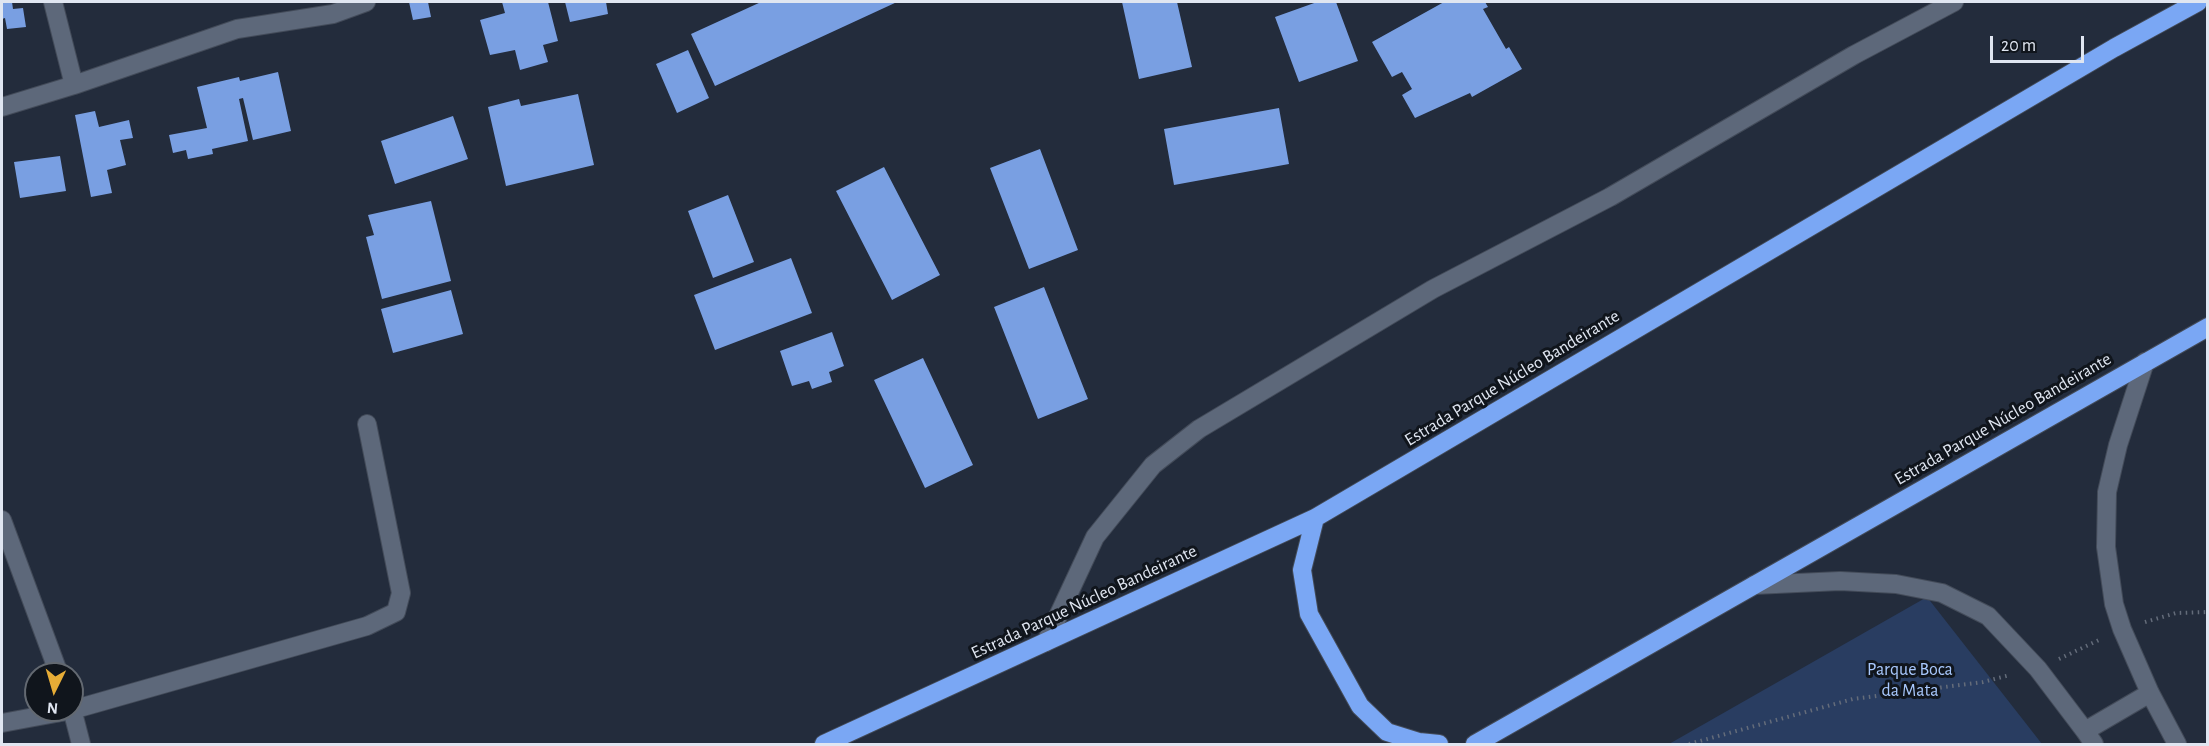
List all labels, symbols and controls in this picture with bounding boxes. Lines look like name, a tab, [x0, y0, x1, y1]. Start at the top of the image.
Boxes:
scale bar	[1993, 24, 2088, 62]
text: 20 m	[2001, 37, 2036, 55]
street label: Estrada Parque Núcleo Bandeirante	[1401, 305, 1623, 451]
street label: Estrada Parque Núcleo Bandeirante	[1891, 348, 2115, 490]
street label: Estrada Parque Núcleo Bandeirante	[968, 540, 1200, 664]
park label: Parque Boca da Mata	[1867, 659, 1953, 702]
north arrow	[24, 662, 84, 722]
text: N	[46, 699, 59, 716]

